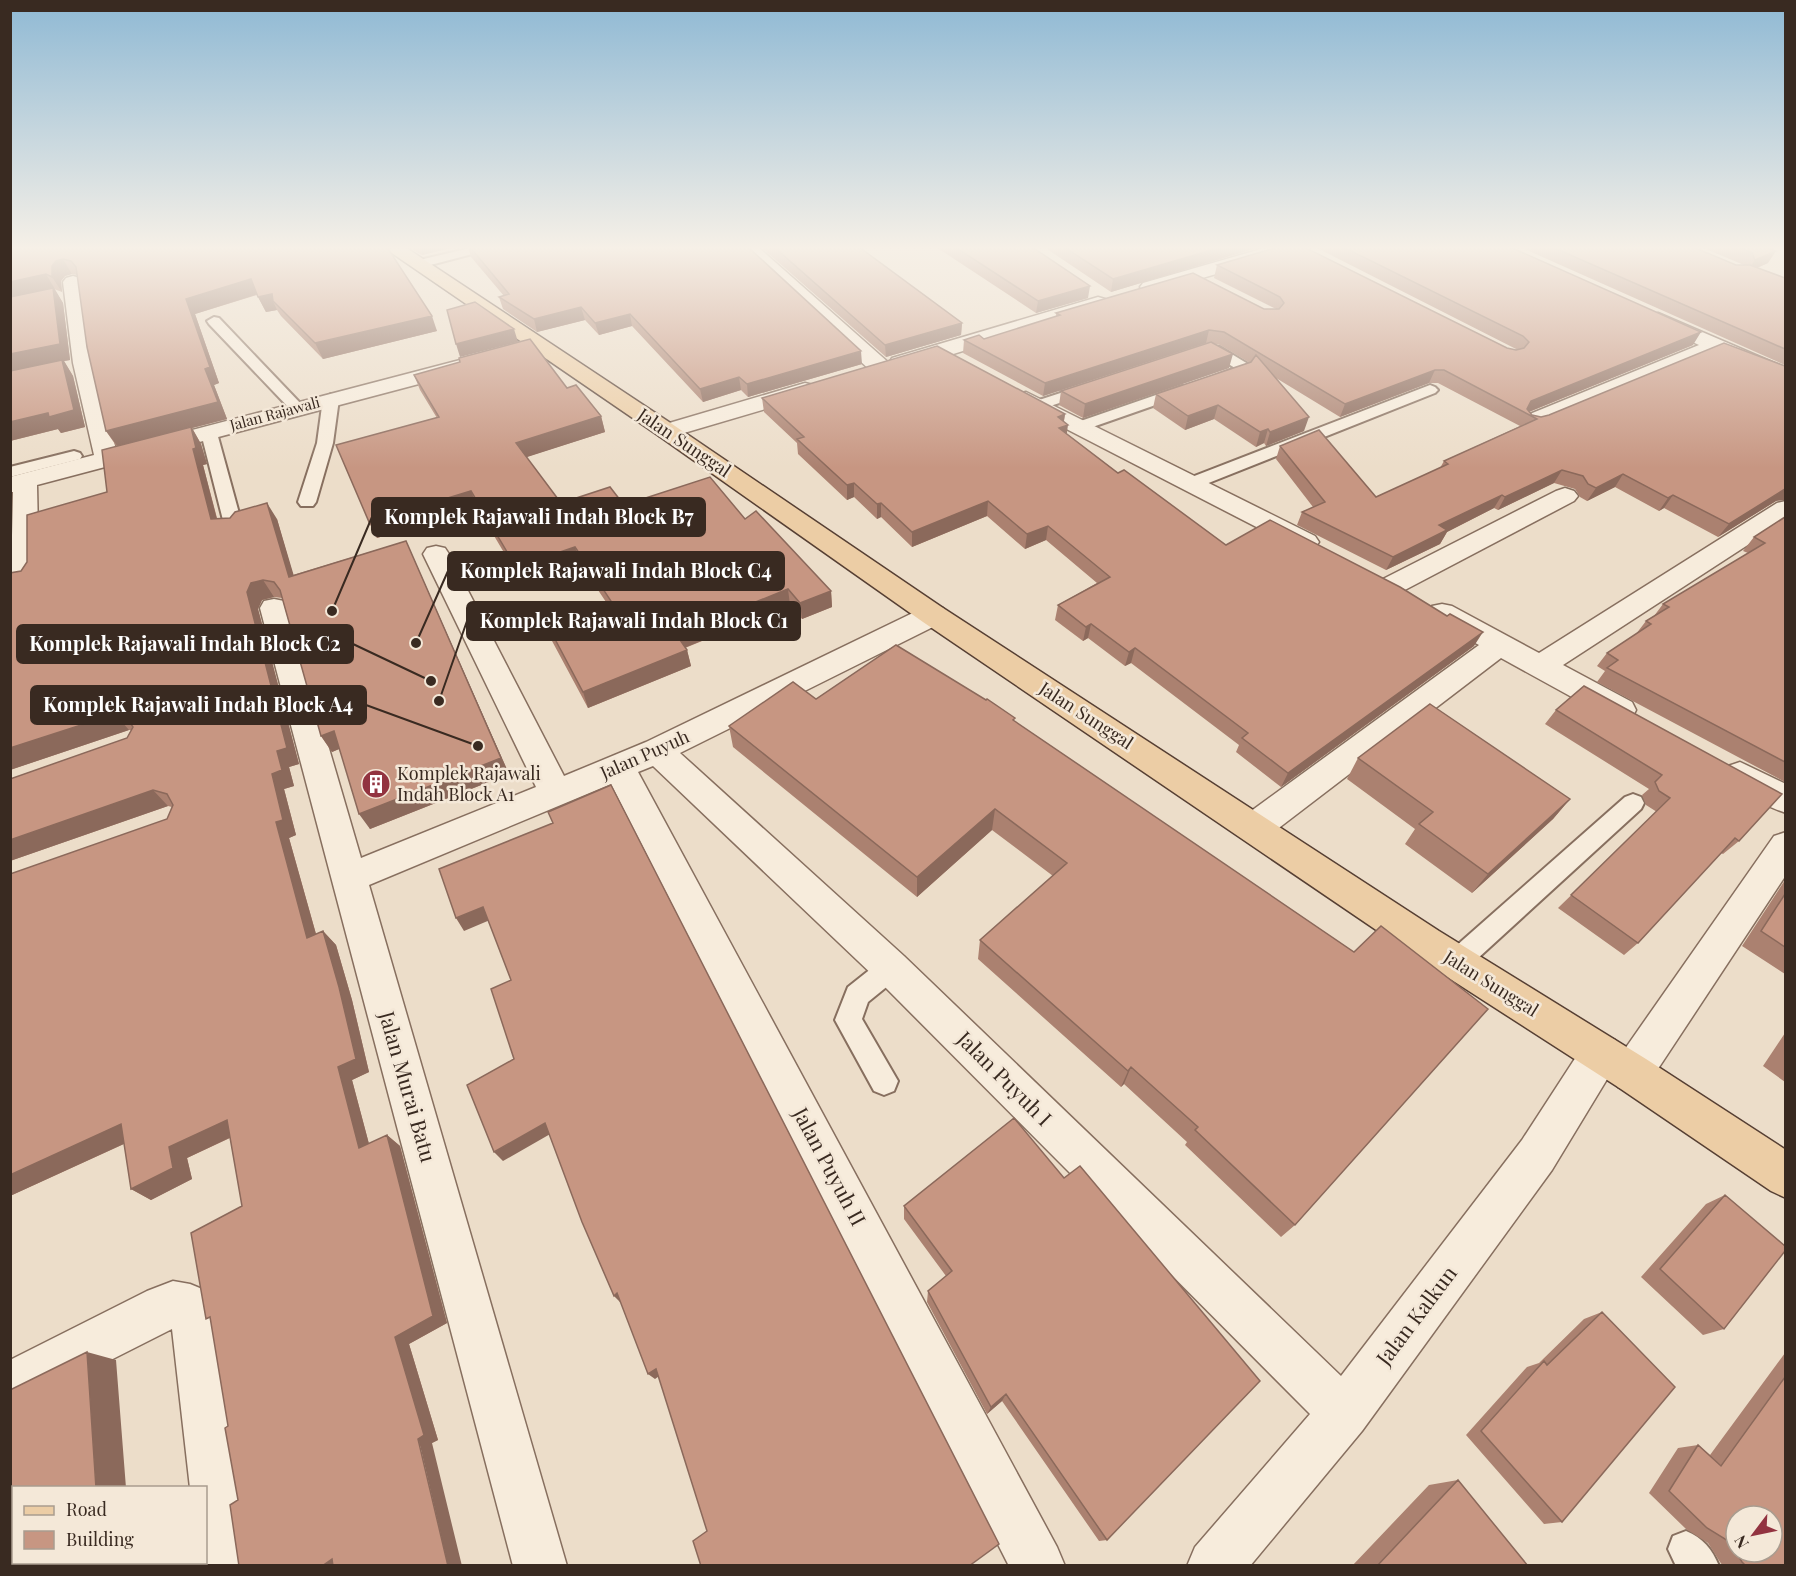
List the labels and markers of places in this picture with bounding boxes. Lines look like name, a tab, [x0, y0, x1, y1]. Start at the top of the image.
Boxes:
callout: Komplek Rajawali Indah Block B7	[372, 498, 705, 536]
callout: Komplek Rajawali Indah Block C4	[448, 552, 784, 590]
callout: Komplek Rajawali Indah Block C1	[467, 602, 800, 640]
callout: Komplek Rajawali Indah Block C2	[17, 625, 353, 663]
callout: Komplek Rajawali Indah Block A4	[31, 686, 366, 724]
place label: Komplek Rajawali Indah Block A1	[397, 761, 541, 806]
building icon: Komplek Rajawali Indah Block A1	[360, 768, 392, 800]

